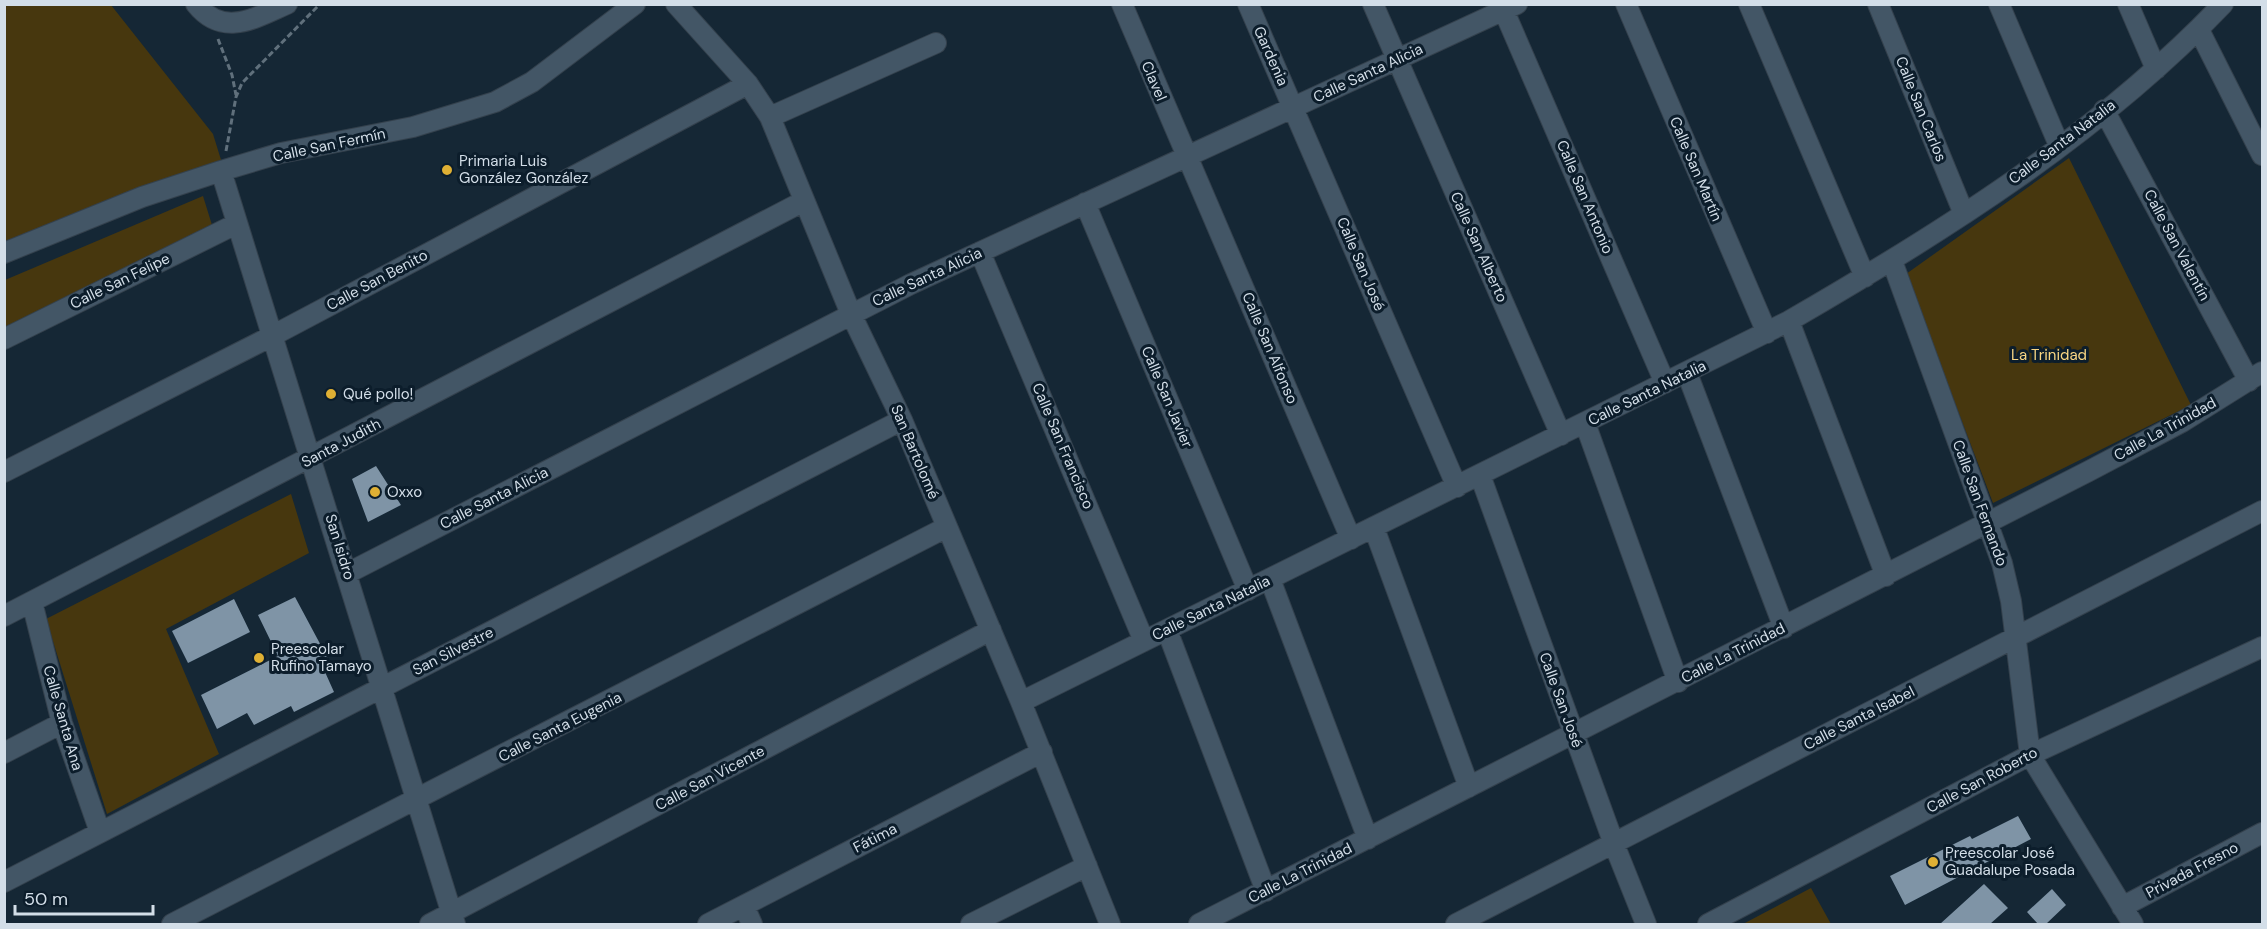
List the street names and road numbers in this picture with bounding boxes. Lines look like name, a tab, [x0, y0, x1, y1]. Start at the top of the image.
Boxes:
street label: Gardenia	[1249, 23, 1293, 89]
street label: Calle Santa Alicia	[1310, 39, 1426, 107]
street label: Calle San Carlos	[1891, 53, 1951, 165]
street label: Clavel	[1137, 58, 1171, 104]
street label: Calle Santa Natalia	[2004, 95, 2120, 189]
street label: Calle San Martín	[1665, 114, 1727, 224]
street label: Calle San Fermín	[271, 123, 387, 167]
street label: Calle San Antonio	[1552, 137, 1618, 257]
street label: Calle San Valentín	[2139, 186, 2215, 304]
street label: Calle San Alberto	[1446, 189, 1512, 305]
street label: Calle San José	[1332, 214, 1390, 314]
street label: Calle Santa Alicia	[869, 243, 985, 311]
street label: Calle San Benito	[323, 245, 431, 315]
street label: Calle San Felipe	[67, 248, 173, 314]
street label: Calle San Alfonso	[1237, 289, 1303, 407]
street label: Calle San Javier	[1137, 343, 1198, 451]
street label: Calle Santa Natalia	[1585, 356, 1709, 430]
street label: Calle San Francisco	[1027, 380, 1099, 512]
street label: Calle La Trinidad	[2110, 393, 2220, 465]
street label: San Bartolomé	[886, 402, 944, 502]
street label: Santa Judith	[298, 414, 384, 472]
street label: Calle San Fernando	[1948, 437, 2012, 569]
street label: Calle Santa Alicia	[437, 462, 551, 534]
street label: San Isidro	[321, 512, 359, 582]
street label: Calle Santa Natalia	[1149, 571, 1273, 645]
street label: Calle La Trinidad	[1678, 618, 1788, 688]
street label: San Silvestre	[409, 622, 497, 680]
street label: Calle San José	[1534, 650, 1588, 750]
street label: Calle Santa Ana	[38, 663, 88, 773]
street label: Calle Santa Isabel	[1800, 681, 1918, 755]
street label: Calle Santa Eugenia	[495, 687, 625, 767]
street label: Calle San Vicente	[652, 741, 768, 815]
street label: Calle San Roberto	[1923, 742, 2041, 818]
street label: Fátima	[850, 819, 900, 857]
street label: Privada Fresno	[2142, 837, 2242, 903]
street label: Calle La Trinidad	[1245, 838, 1355, 908]

